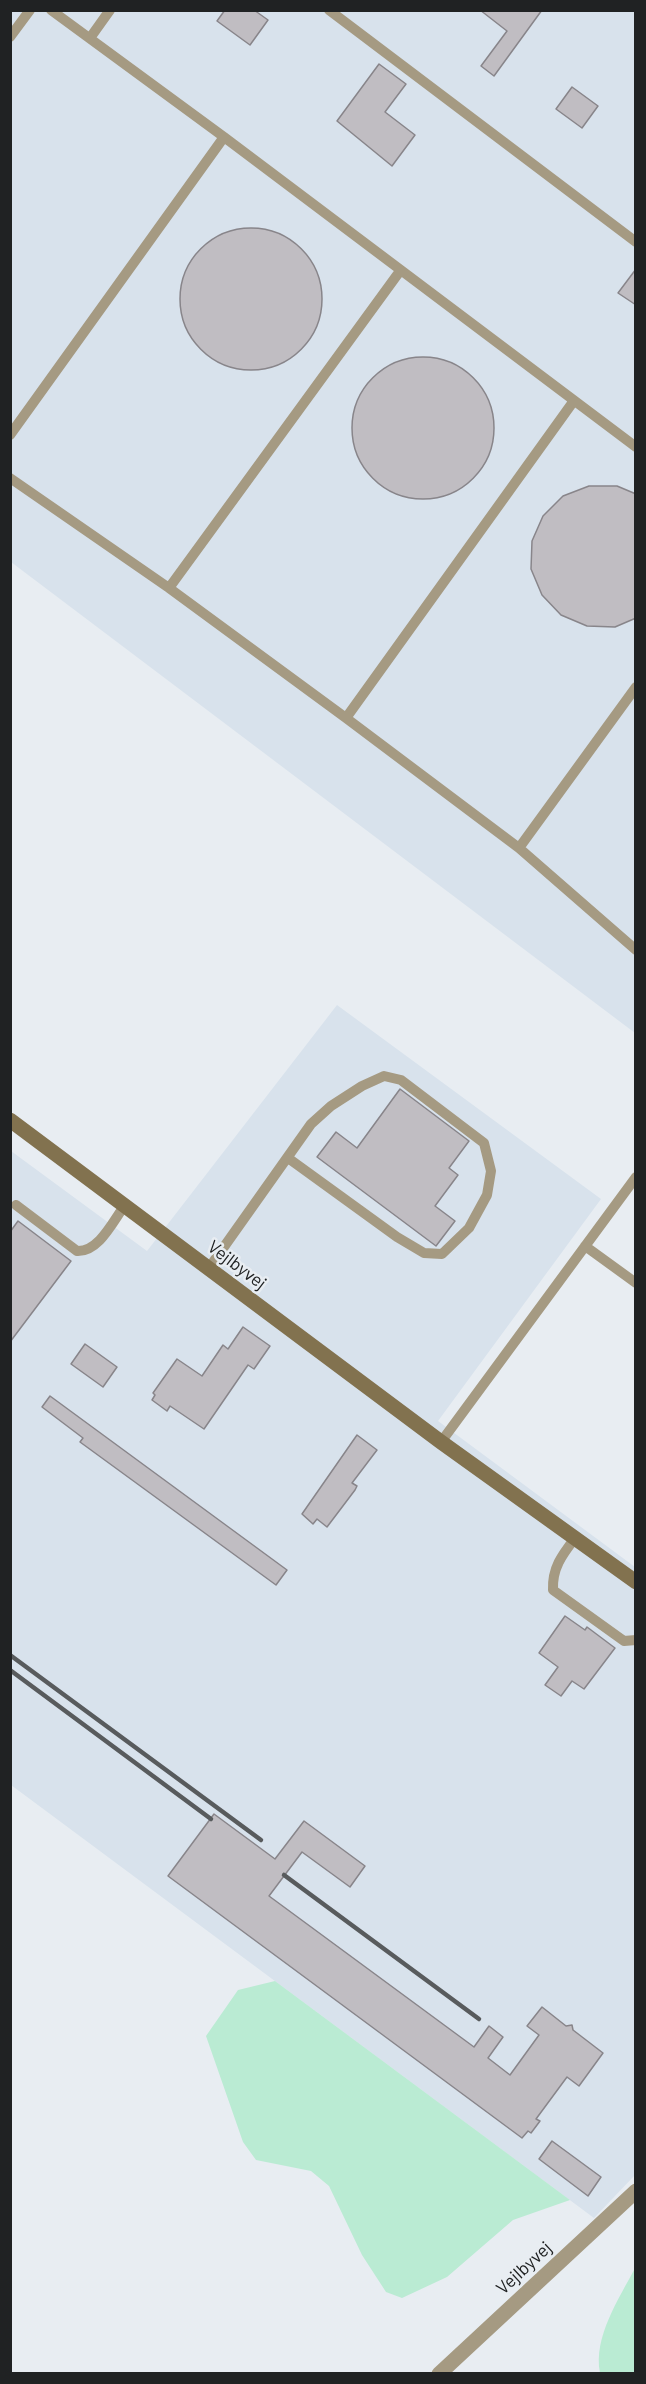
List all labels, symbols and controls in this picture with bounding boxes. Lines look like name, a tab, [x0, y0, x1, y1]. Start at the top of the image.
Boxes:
street label: Vejlbyvej	[203, 1236, 271, 1294]
street label: Vejlbyvej	[492, 2237, 556, 2299]

